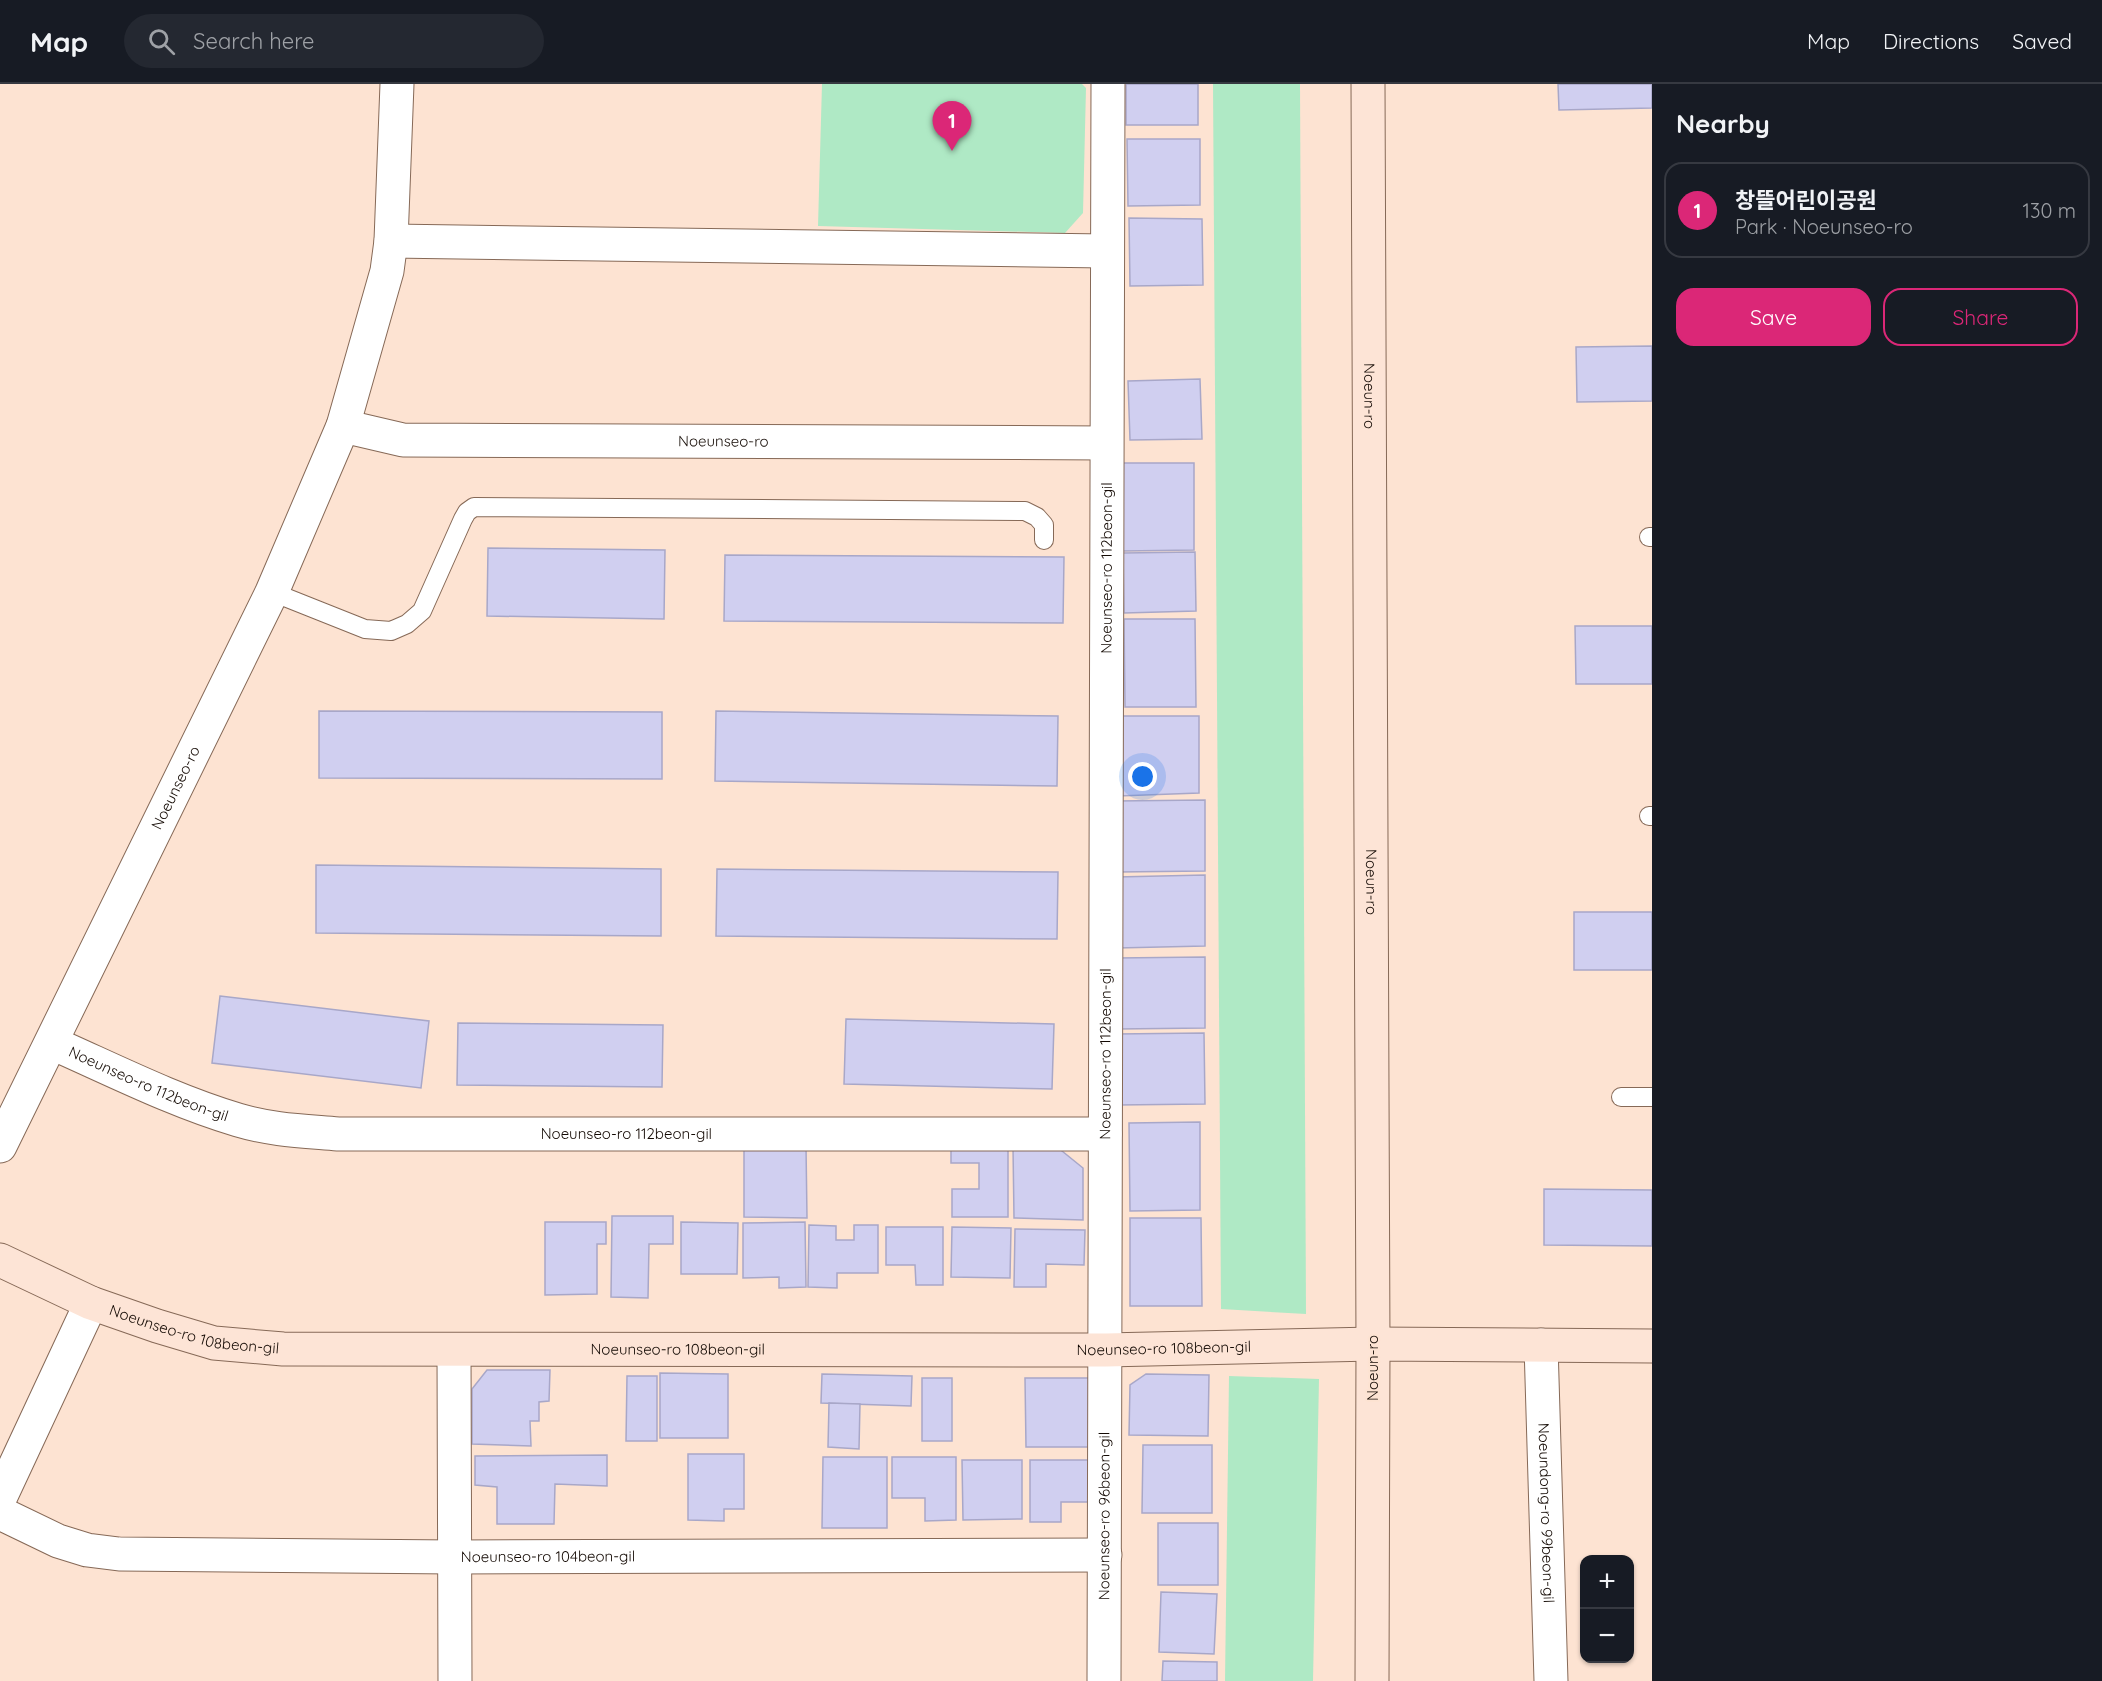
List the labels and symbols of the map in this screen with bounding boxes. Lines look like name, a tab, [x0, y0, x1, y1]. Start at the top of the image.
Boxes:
pin: 1	[932, 101, 972, 151]
street label: Noeun-ro	[1360, 363, 1379, 429]
street label: Noeunseo-ro	[678, 431, 769, 451]
street label: Noeunseo-ro 112beon-gil	[1097, 482, 1116, 654]
street label: Noeunseo-ro	[147, 743, 204, 832]
your location	[1128, 762, 1157, 791]
street label: Noeun-ro	[1362, 849, 1381, 915]
street label: Noeunseo-ro 112beon-gil	[1095, 968, 1115, 1140]
street label: Noeunseo-ro 112beon-gil	[66, 1042, 231, 1125]
street label: Noeunseo-ro 112beon-gil	[541, 1124, 712, 1143]
street label: Noeunseo-ro 108beon-gil	[107, 1300, 280, 1358]
street label: Noeun-ro	[1363, 1335, 1382, 1401]
street label: Noeunseo-ro 108beon-gil	[1076, 1337, 1251, 1359]
street label: Noeunseo-ro 108beon-gil	[590, 1339, 765, 1359]
street label: Noeundong-ro 99beon-gil	[1534, 1422, 1559, 1603]
street label: Noeunseo-ro 96beon-gil	[1094, 1432, 1114, 1600]
street label: Noeunseo-ro 104beon-gil	[461, 1546, 635, 1566]

